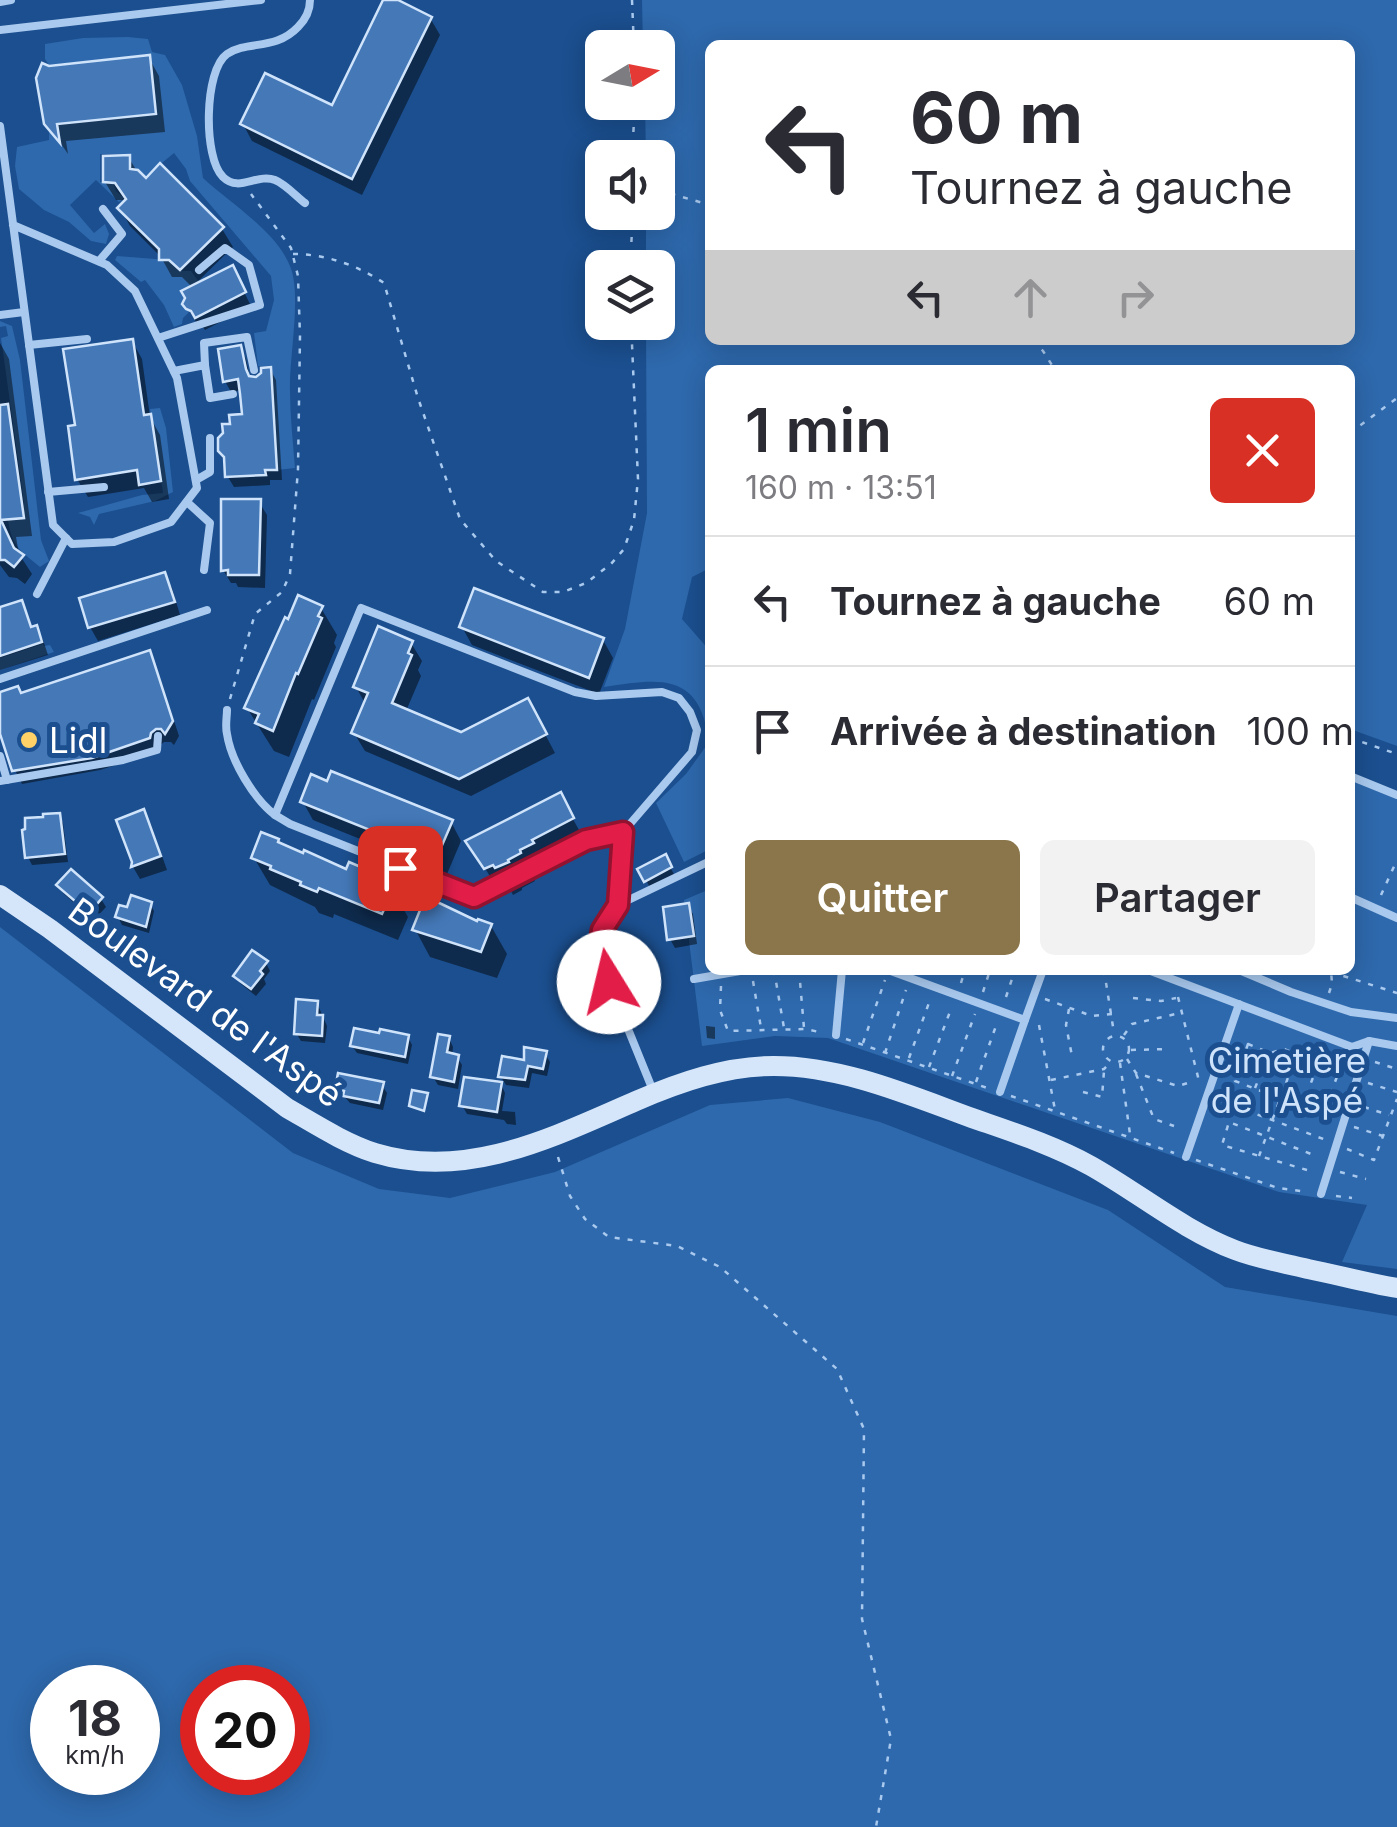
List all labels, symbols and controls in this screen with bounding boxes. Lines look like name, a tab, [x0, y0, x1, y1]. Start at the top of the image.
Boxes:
north arrow	[585, 30, 675, 120]
map controls	[585, 30, 675, 340]
text: 60 m	[910, 75, 1083, 160]
icon: left	[745, 80, 875, 210]
button: sound	[585, 140, 675, 230]
text: Tournez à gauche	[910, 160, 1292, 215]
button: layers	[585, 250, 675, 340]
icon: left	[898, 270, 953, 325]
icon: ahead	[1003, 270, 1058, 325]
icon: right	[1108, 270, 1163, 325]
text: 1 min	[745, 394, 892, 466]
button: close	[1210, 398, 1315, 503]
text: 160 m · 13:51	[745, 468, 937, 507]
icon: left	[745, 574, 800, 629]
text: Tournez à gauche	[830, 578, 1161, 624]
text: 60 m	[1223, 578, 1315, 624]
icon: arrive	[745, 704, 800, 759]
text: Arrivée à destination	[830, 708, 1217, 754]
text: 100 m	[1247, 708, 1354, 754]
place label: Lidl	[49, 719, 107, 761]
marker: Lidl	[18, 729, 40, 751]
pin	[358, 826, 443, 911]
button: Quitter	[745, 840, 1020, 955]
button: Partager	[1040, 840, 1315, 955]
icon: arrive	[373, 841, 428, 896]
street label: Boulevard de l'Aspé	[61, 889, 351, 1115]
position arrow	[557, 930, 661, 1034]
park label: Cimetière de l'Aspé	[1208, 1039, 1366, 1121]
speed limit sign: 20	[180, 1665, 310, 1795]
text: 18	[68, 1688, 122, 1748]
text: km/h	[65, 1740, 125, 1770]

